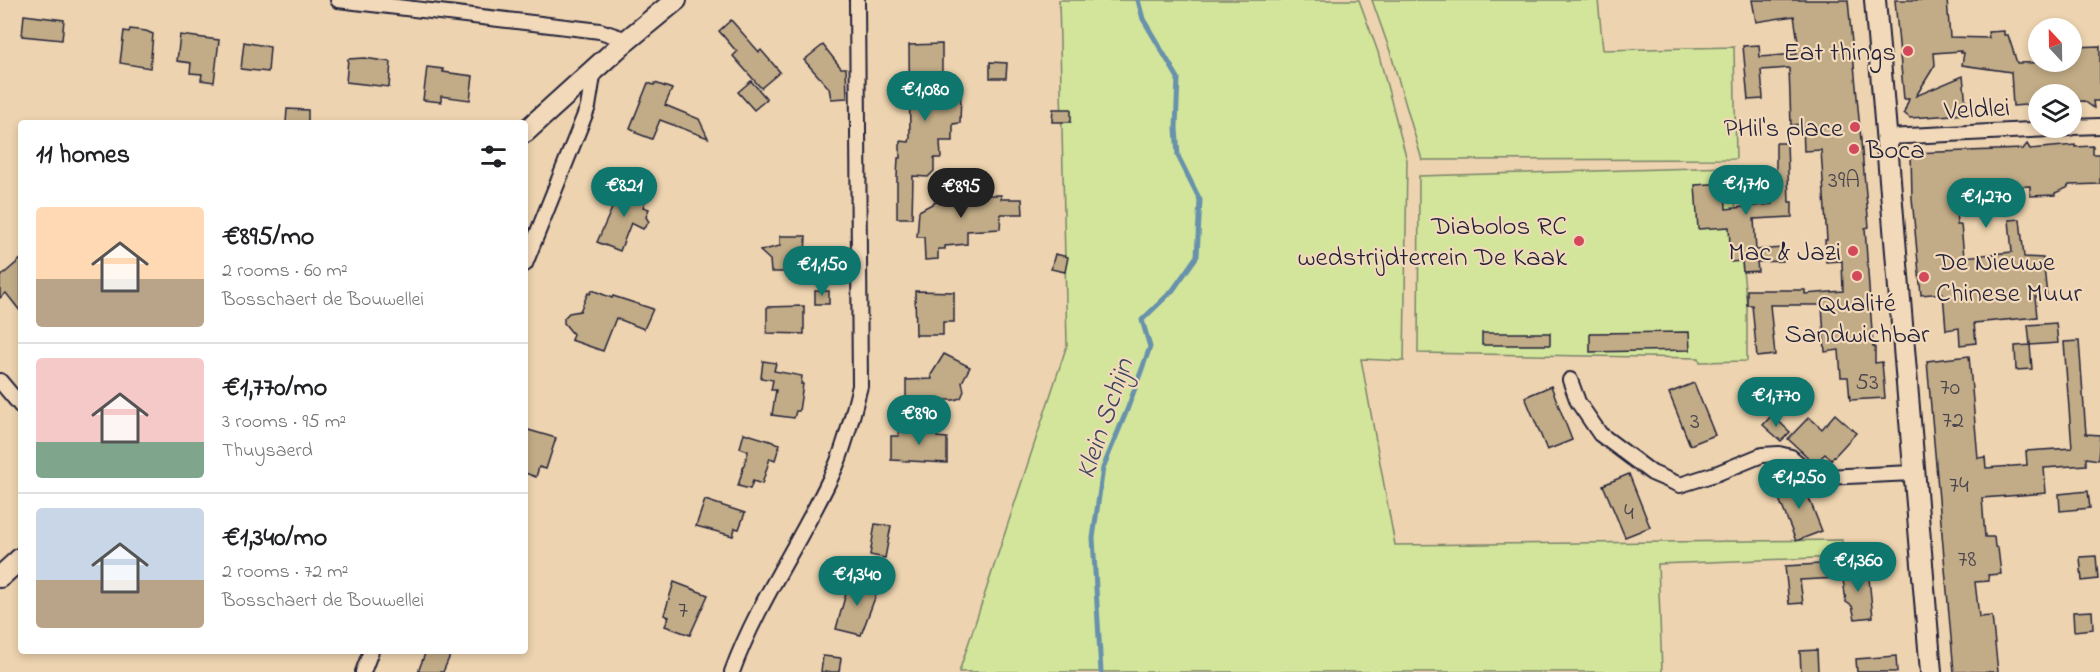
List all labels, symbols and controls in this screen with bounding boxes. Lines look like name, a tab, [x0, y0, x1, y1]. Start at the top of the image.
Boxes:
north arrow	[2028, 18, 2082, 72]
map controls	[2028, 18, 2082, 138]
place label: Eat things	[1783, 34, 1896, 73]
marker: Eat things	[1901, 44, 1915, 58]
pin: €1,080	[876, 71, 974, 122]
text: €1,080	[901, 76, 949, 105]
button: layers	[2028, 84, 2082, 138]
street label: Veldlei	[1942, 89, 2011, 132]
place label: PHil's place	[1724, 110, 1844, 149]
marker: PHil's place	[1848, 120, 1862, 134]
place label: Boca	[1865, 132, 1925, 171]
text: 11 homes	[36, 137, 130, 175]
icon: filters	[477, 140, 510, 173]
marker: Boca	[1847, 142, 1861, 156]
house number: 39A	[1828, 164, 1860, 199]
pin: €1,710	[1697, 165, 1795, 216]
pin: €821	[588, 167, 660, 218]
pin: €895	[925, 168, 997, 219]
text: €1,710	[1723, 170, 1769, 199]
text: €821	[605, 172, 643, 201]
text: €895	[942, 173, 980, 202]
pin: €1,270	[1937, 178, 2035, 229]
text: €1,270	[1961, 183, 2011, 212]
place label: Diabolos RC wedstrijdterrein De Kaak	[1298, 208, 1567, 278]
text: €895/mo	[222, 219, 314, 257]
icon: home	[84, 231, 156, 303]
marker: Diabolos RC wedstrijdterrein De Kaak	[1572, 234, 1586, 248]
place label: Mac & Jazi	[1728, 234, 1841, 273]
marker: Mac & Jazi	[1846, 244, 1860, 258]
place label: De Nieuwe Chinese Muur	[1935, 244, 2083, 314]
pin: €1,150	[773, 246, 871, 297]
text: €1,150	[797, 251, 847, 280]
text: 2 rooms · 60 m²	[222, 257, 348, 286]
marker: Qualité Sandwichbar	[1850, 269, 1864, 283]
marker: De Nieuwe Chinese Muur	[1917, 270, 1931, 284]
place label: Qualité Sandwichbar	[1785, 285, 1930, 355]
text: Bosschaert de Bouwellei	[222, 286, 424, 315]
water label: Klein Schijn	[1067, 352, 1146, 485]
house number: 53	[1855, 366, 1879, 401]
text: €1,770/mo	[222, 370, 327, 408]
house number: 70	[1940, 371, 1960, 406]
pin: €1,770	[1727, 377, 1825, 428]
icon: home	[84, 382, 156, 454]
text: €1,770	[1752, 382, 1800, 411]
pin: €890	[883, 395, 955, 446]
text: €890	[901, 400, 937, 429]
house number: 72	[1942, 404, 1964, 439]
house number: 3	[1690, 405, 1700, 440]
text: 3 rooms · 95 m²	[222, 408, 346, 437]
text: Thuysaerd	[222, 437, 313, 466]
pin: €1,250	[1750, 459, 1848, 510]
text: €1,250	[1772, 464, 1826, 493]
house number: 74	[1949, 469, 1969, 504]
house number: 4	[1624, 496, 1634, 531]
text: €1,340/mo	[222, 520, 327, 558]
icon: home	[84, 532, 156, 604]
pin: €1,360	[1809, 542, 1907, 593]
house number: 78	[1958, 543, 1976, 578]
text: €1,360	[1833, 547, 1883, 576]
pin: €1,340	[808, 556, 906, 607]
text: 2 rooms · 72 m²	[222, 558, 349, 587]
text: €1,340	[833, 561, 881, 590]
text: Bosschaert de Bouwellei	[222, 587, 424, 616]
house number: 7	[678, 594, 688, 629]

